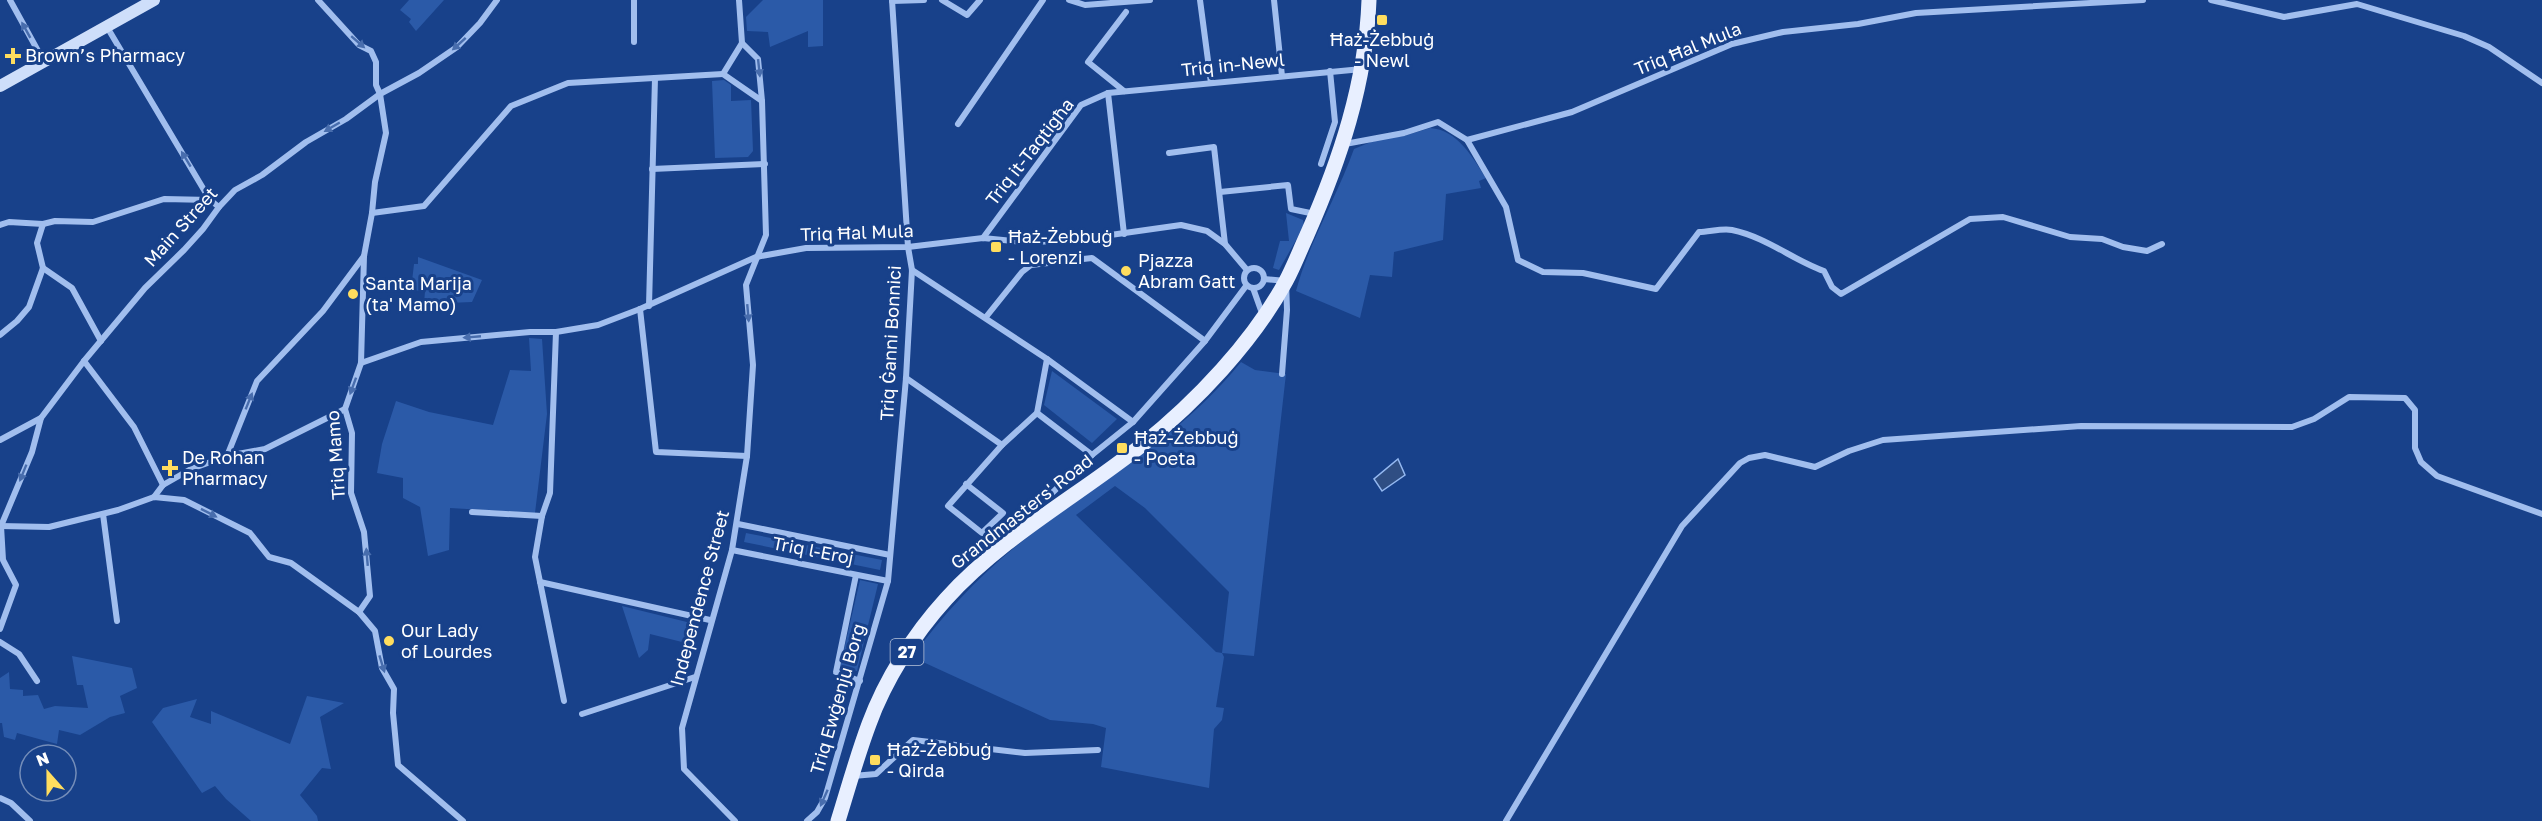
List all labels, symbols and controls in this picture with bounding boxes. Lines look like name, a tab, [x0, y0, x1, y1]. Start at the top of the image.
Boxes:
marker: Ħaż-Żebbuġ - Newl	[1375, 13, 1389, 27]
street label: Triq Ħal Mula	[1631, 17, 1744, 80]
one-way arrow	[21, 21, 31, 38]
place label: Ħaż-Żebbuġ - Newl	[1330, 28, 1434, 71]
one-way arrow	[350, 35, 365, 48]
one-way arrow	[452, 37, 467, 50]
place label: Brown’s Pharmacy	[25, 44, 185, 66]
street label: Triq in-Newl	[1180, 48, 1286, 80]
marker: Brown’s Pharmacy	[6, 49, 20, 63]
one-way arrow	[754, 59, 764, 78]
street label: Triq it-Taqtigħa	[981, 93, 1078, 209]
one-way arrow	[323, 122, 340, 132]
one-way arrow	[180, 151, 191, 167]
street label: Main Street	[139, 182, 222, 271]
street label: Triq Ħal Mula	[800, 219, 914, 245]
place label: Ħaż-Żebbuġ - Lorenzi	[1008, 225, 1113, 268]
marker: Ħaż-Żebbuġ - Lorenzi	[989, 240, 1003, 254]
place label: Pjazza Abram Gatt	[1138, 249, 1235, 292]
marker: Pjazza Abram Gatt	[1119, 264, 1133, 278]
street label: Triq Ġanni Bonnici	[875, 265, 905, 421]
place label: Santa Marija (ta' Mamo)	[365, 272, 472, 315]
marker: Santa Marija (ta' Mamo)	[346, 287, 360, 301]
one-way arrow	[743, 304, 753, 323]
one-way arrow	[462, 332, 481, 342]
one-way arrow	[348, 377, 357, 395]
one-way arrow	[245, 392, 254, 410]
street label: Triq Mamo	[321, 410, 349, 500]
place label: Ħaż-Żebbuġ - Poeta	[1134, 426, 1239, 469]
marker: Ħaż-Żebbuġ - Poeta	[1115, 441, 1129, 455]
place label: De Rohan Pharmacy	[182, 446, 268, 489]
street label: Grandmasters' Road	[946, 449, 1097, 574]
marker: De Rohan Pharmacy	[163, 461, 177, 475]
one-way arrow	[18, 464, 27, 482]
street label: Independence Street	[665, 507, 733, 688]
one-way arrow	[200, 508, 217, 517]
street label: Triq l-Eroj	[771, 531, 856, 569]
one-way arrow	[362, 548, 372, 567]
place label: Our Lady of Lourdes	[401, 619, 492, 662]
street label: Triq Ewġenju Borg	[805, 621, 869, 777]
marker: Our Lady of Lourdes	[382, 634, 396, 648]
road number: 27	[890, 639, 924, 665]
one-way arrow	[378, 655, 387, 673]
place label: Ħaż-Żebbuġ - Qirda	[887, 738, 992, 781]
north arrow	[18, 743, 78, 803]
text: N	[33, 747, 52, 771]
marker: Ħaż-Żebbuġ - Qirda	[868, 753, 882, 767]
one-way arrow	[819, 789, 829, 807]

